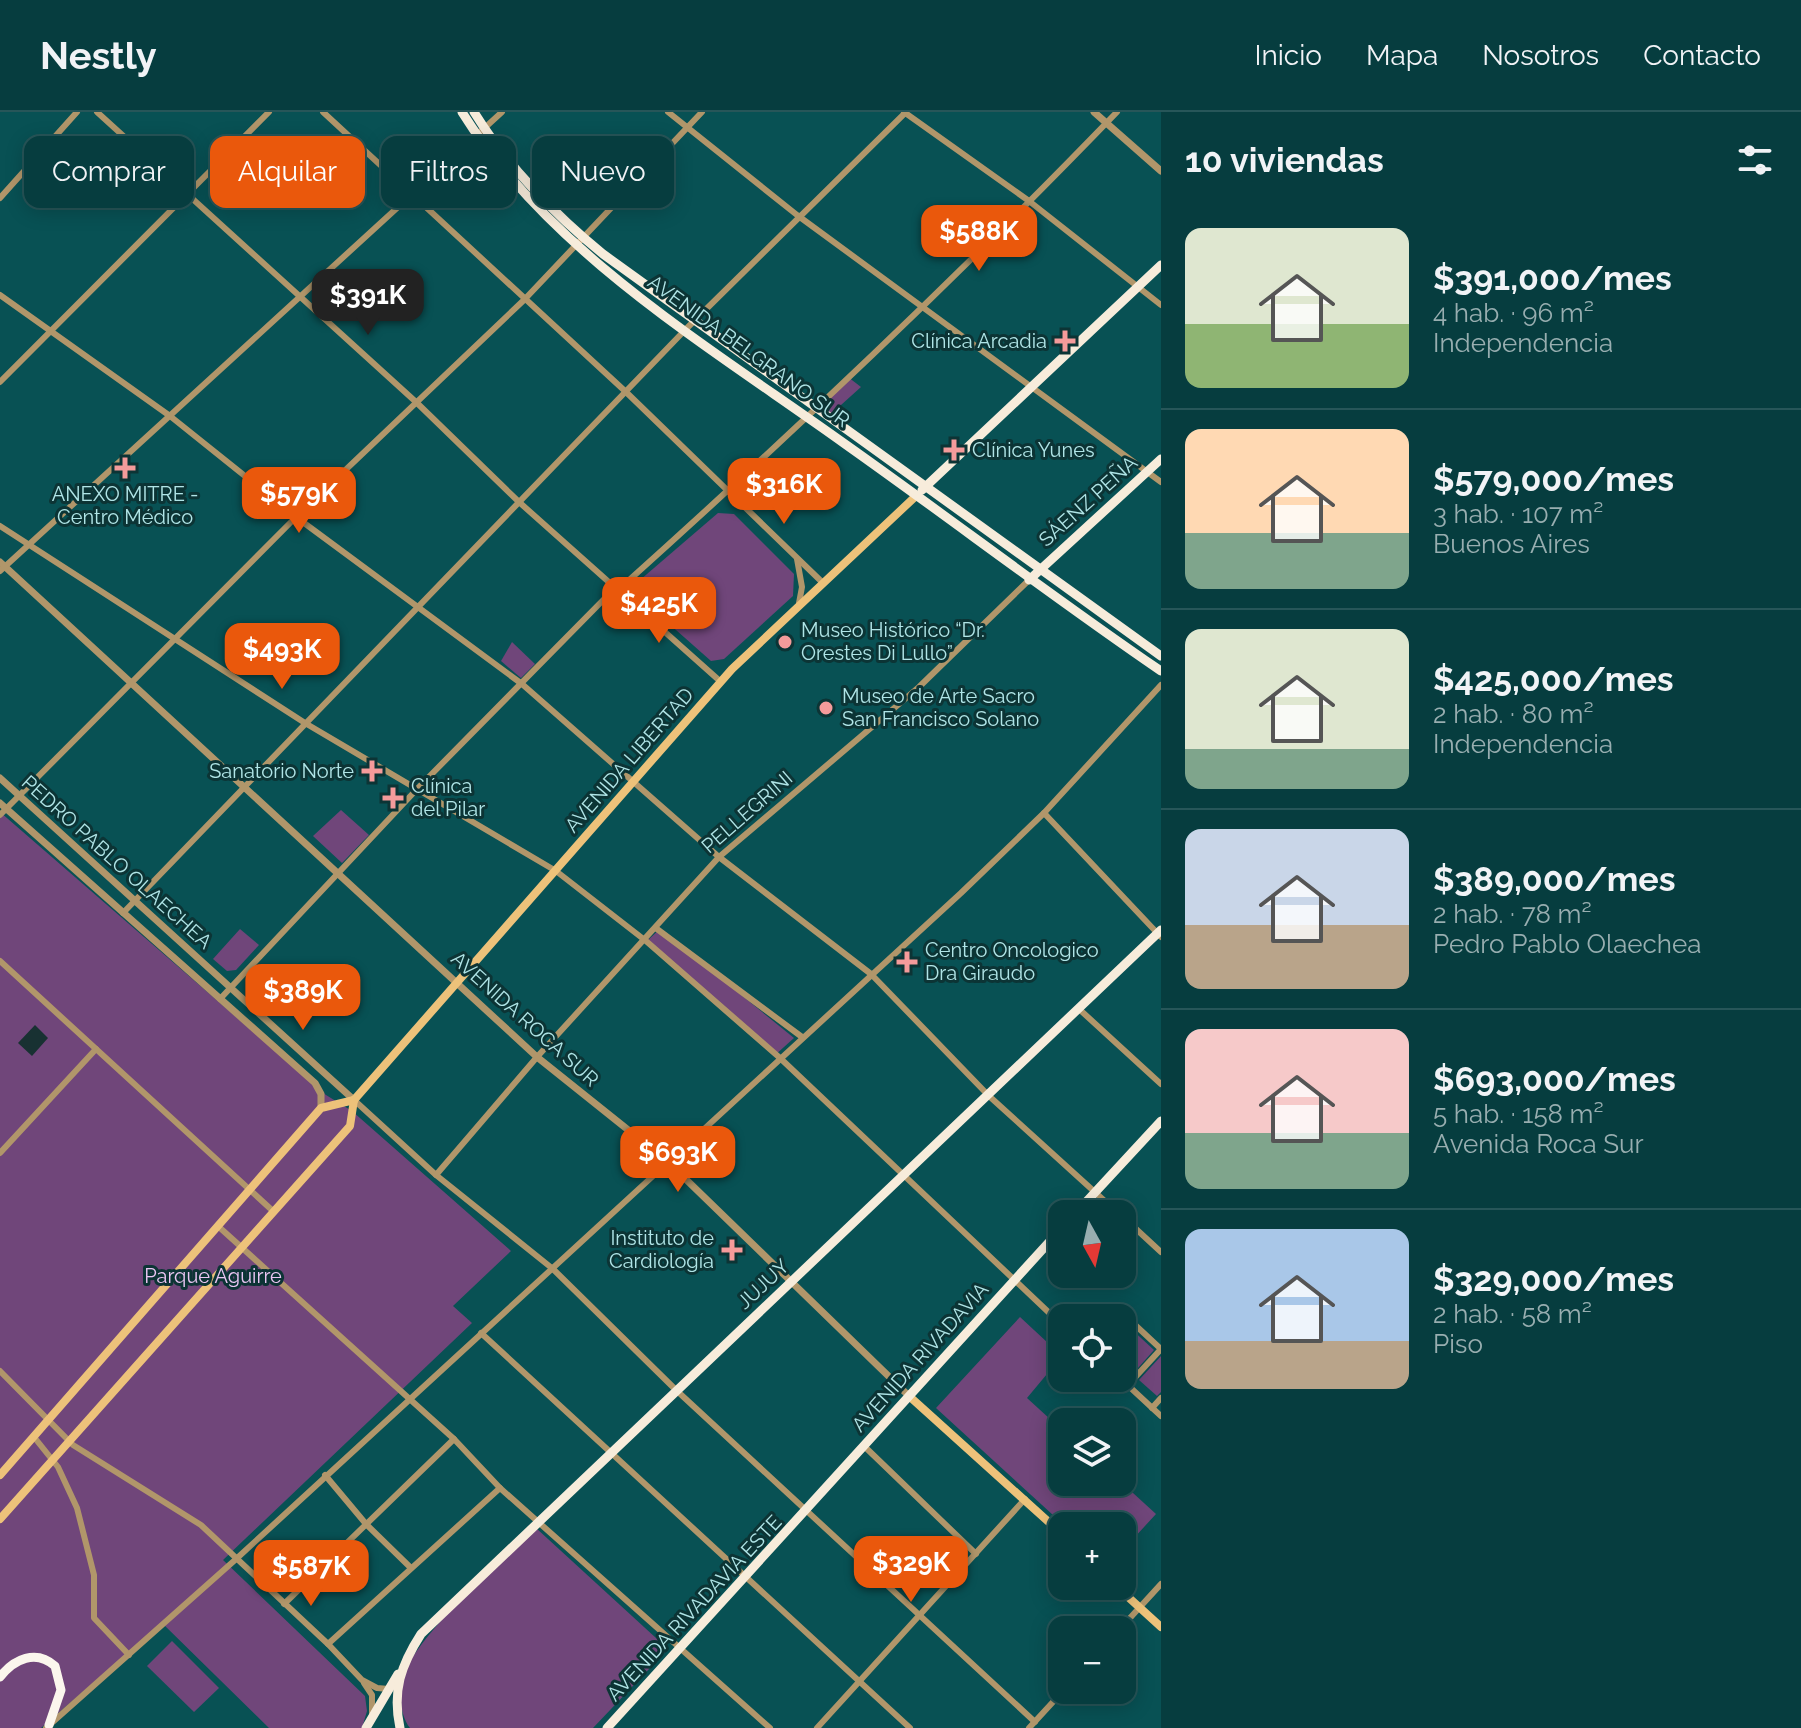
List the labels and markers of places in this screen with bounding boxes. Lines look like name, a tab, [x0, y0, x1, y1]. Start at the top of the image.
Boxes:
pin: $588K	[923, 205, 1035, 273]
pin: $391K	[312, 269, 424, 337]
place label: Clínica Arcadia	[911, 329, 1047, 353]
marker: Clínica Arcadia	[1054, 330, 1076, 352]
place label: Clínica Yunes	[972, 438, 1095, 462]
marker: Clínica Yunes	[943, 439, 965, 461]
marker: ANEXO MITRE - Centro Médico	[114, 457, 136, 479]
pin: $316K	[728, 458, 840, 526]
pin: $579K	[243, 467, 355, 535]
place label: ANEXO MITRE - Centro Médico	[52, 482, 198, 529]
pin: $425K	[603, 577, 715, 645]
place label: Museo Histórico “Dr. Orestes Di Lullo”	[801, 618, 985, 665]
pin: $493K	[226, 623, 338, 691]
marker: Museo Histórico “Dr. Orestes Di Lullo”	[776, 633, 794, 651]
place label: Museo de Arte Sacro San Francisco Solano	[842, 684, 1039, 731]
marker: Museo de Arte Sacro San Francisco Solano	[817, 699, 835, 717]
place label: Sanatorio Norte	[209, 759, 354, 783]
marker: Sanatorio Norte	[361, 760, 383, 782]
place label: Clínica del Pilar	[411, 774, 485, 821]
marker: Clínica del Pilar	[382, 787, 404, 809]
place label: Centro Oncologico Dra Giraudo	[925, 938, 1099, 985]
marker: Centro Oncologico Dra Giraudo	[896, 951, 918, 973]
pin: $389K	[247, 964, 359, 1032]
pin: $693K	[622, 1126, 734, 1194]
place label: Instituto de Cardiología	[609, 1226, 714, 1273]
marker: Instituto de Cardiología	[721, 1239, 743, 1261]
pin: $329K	[855, 1536, 967, 1604]
pin: $587K	[255, 1540, 367, 1608]

